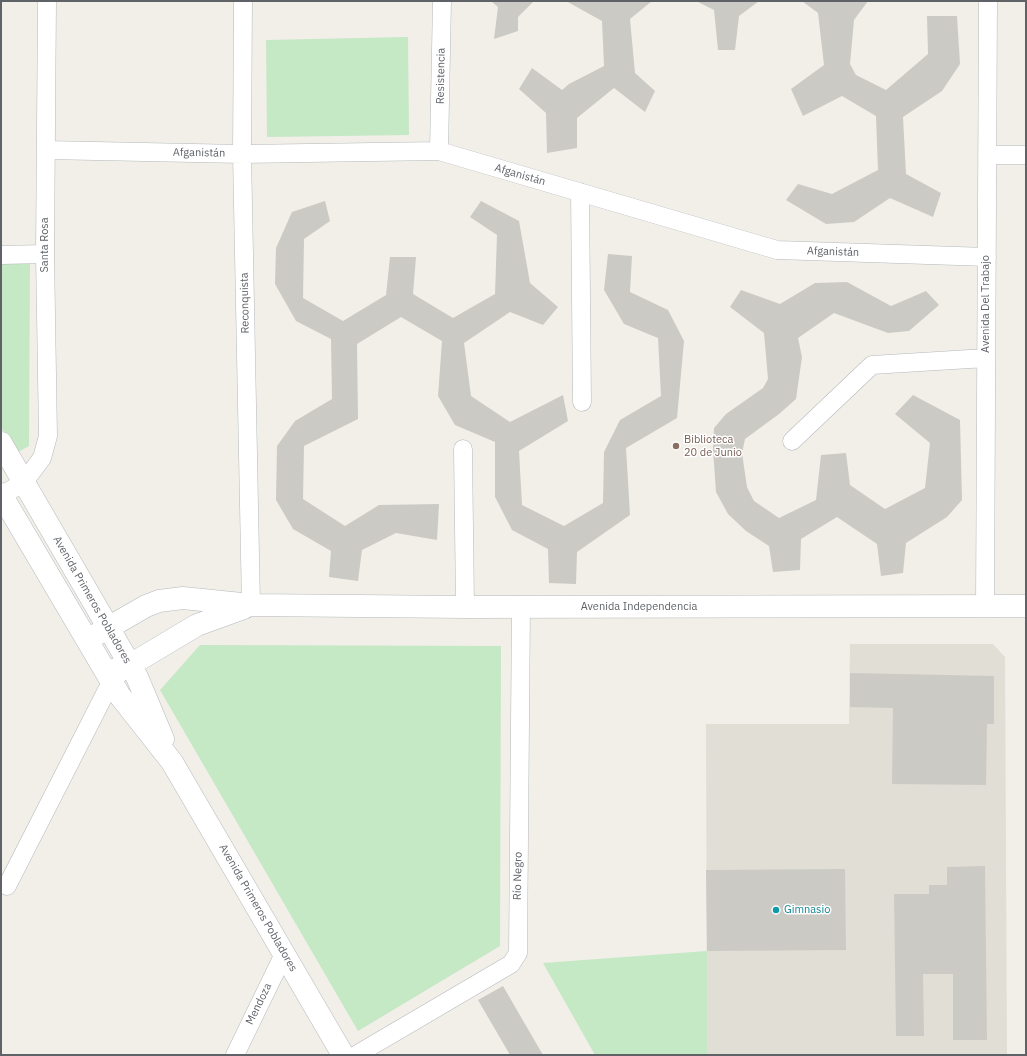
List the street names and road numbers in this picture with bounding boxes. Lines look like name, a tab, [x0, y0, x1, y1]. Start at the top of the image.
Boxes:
street label: Resistencia	[434, 48, 448, 104]
street label: Afganistán	[173, 146, 225, 160]
street label: Afganistán	[493, 161, 547, 189]
street label: Santa Rosa	[38, 217, 52, 273]
street label: Afganistán	[807, 244, 859, 260]
street label: Avenida Del Trabajo	[979, 255, 993, 353]
street label: Reconquista	[238, 272, 252, 334]
street label: Avenida Primeros Pobladores	[50, 534, 134, 666]
street label: Avenida Independencia	[581, 600, 697, 614]
street label: Avenida Primeros Pobladores	[216, 842, 300, 974]
street label: Río Negro	[511, 852, 525, 900]
street label: Mendoza	[243, 981, 275, 1027]

